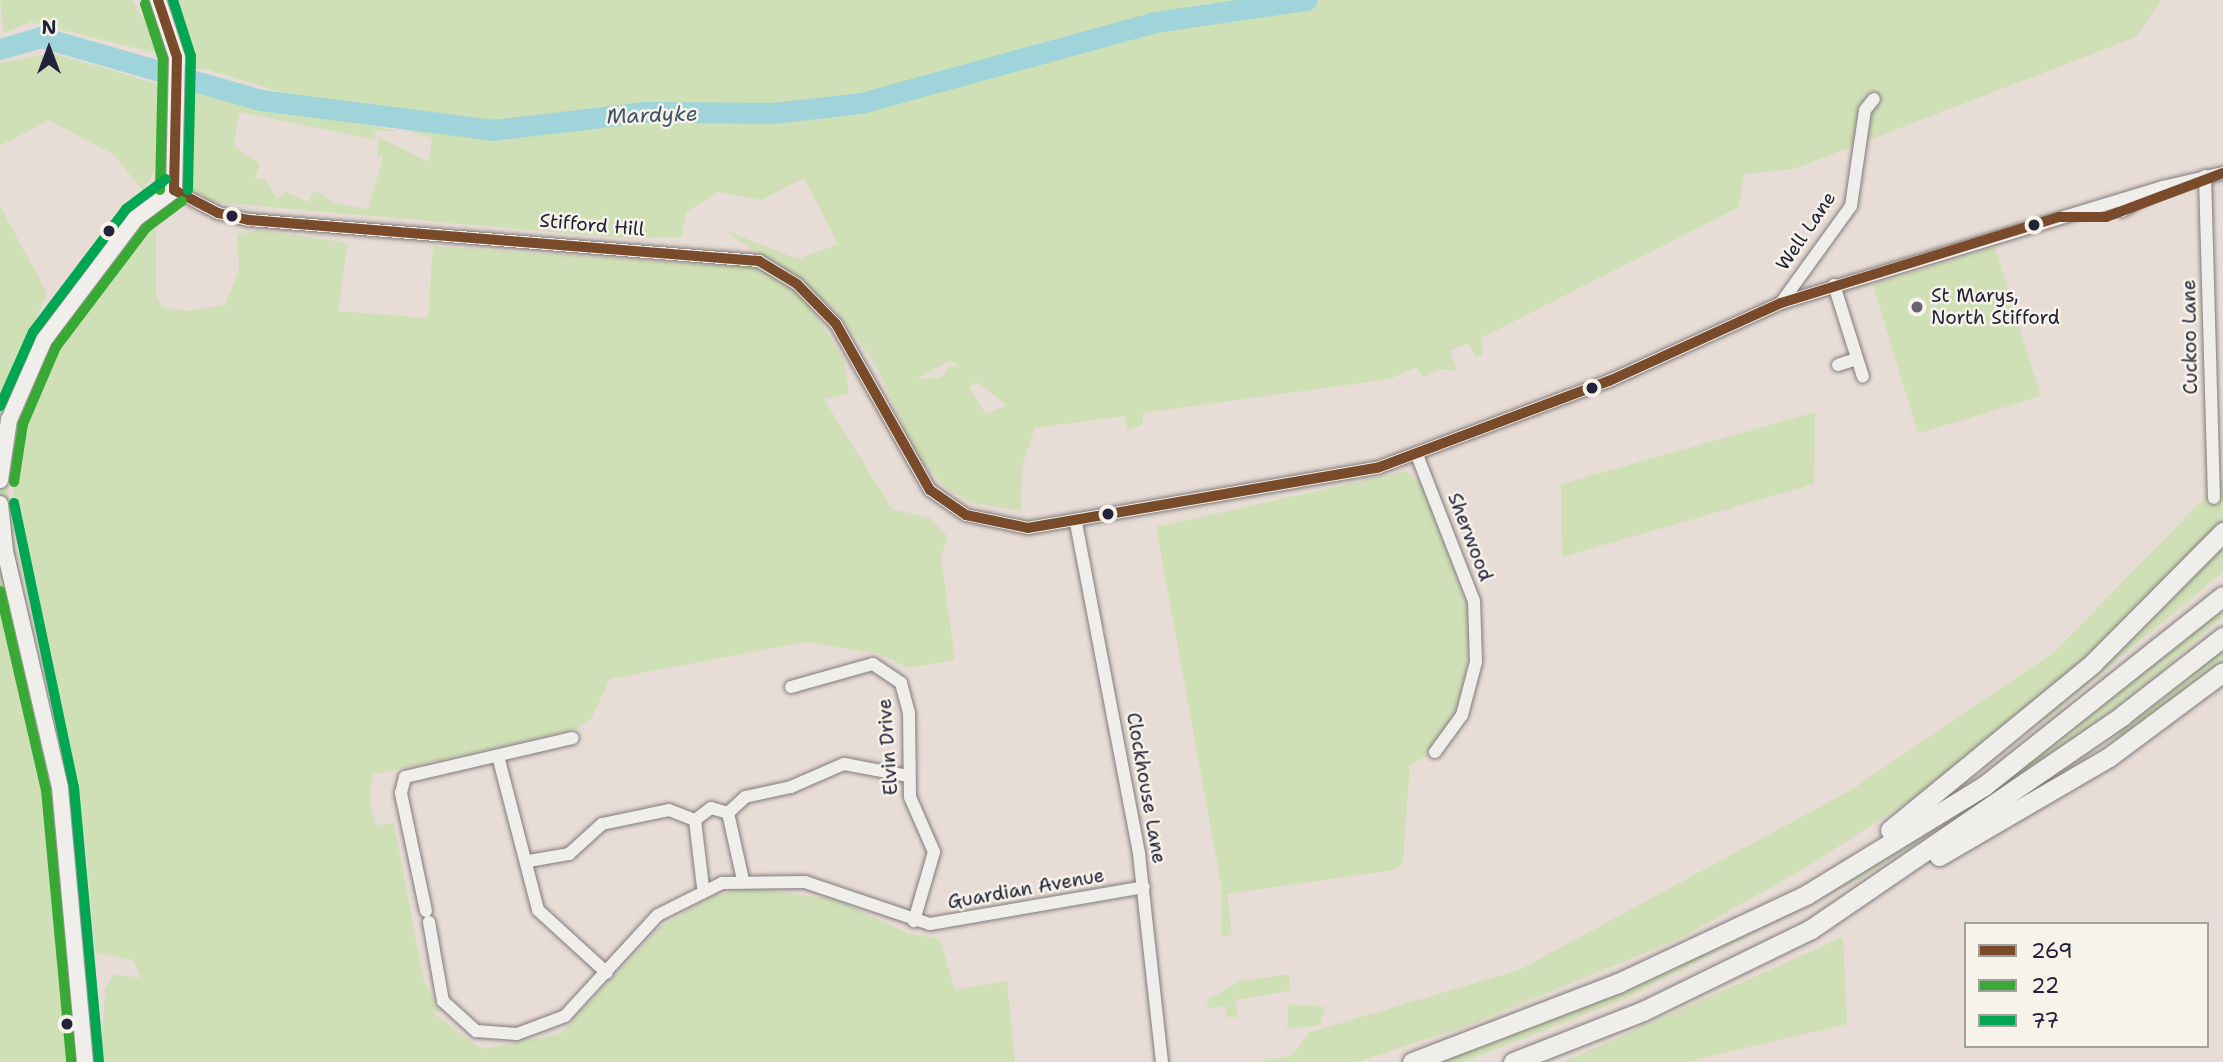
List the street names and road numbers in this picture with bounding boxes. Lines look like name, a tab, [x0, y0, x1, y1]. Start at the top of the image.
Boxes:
street label: Well Lane	[1771, 187, 1841, 275]
street label: Stifford Hill	[539, 209, 645, 241]
street label: Cuckoo Lane	[2178, 279, 2202, 395]
street label: Sherwood	[1443, 490, 1497, 584]
street label: Elvin Drive	[873, 698, 903, 796]
street label: Clockhouse Lane	[1122, 711, 1170, 865]
street label: Guardian Avenue	[946, 864, 1106, 914]

